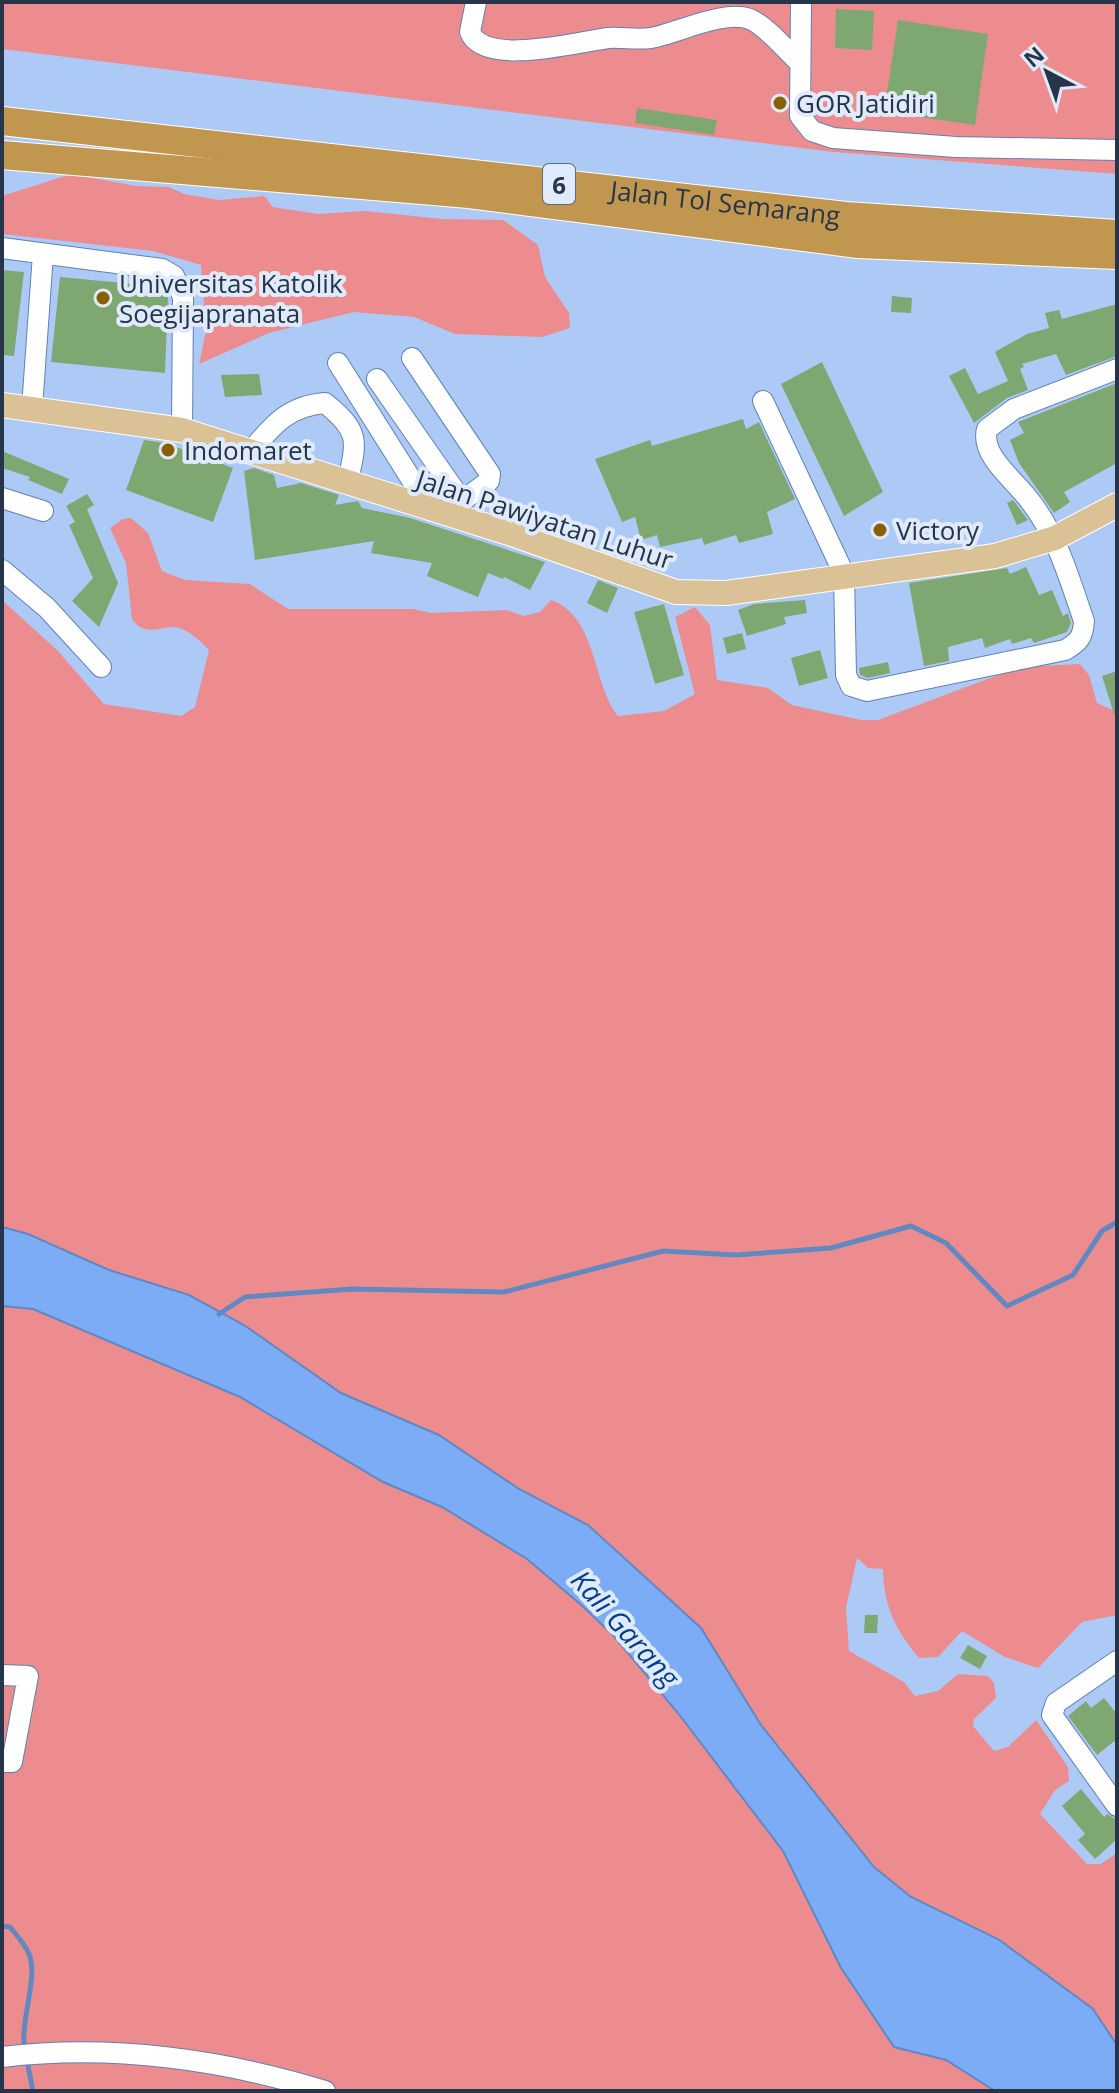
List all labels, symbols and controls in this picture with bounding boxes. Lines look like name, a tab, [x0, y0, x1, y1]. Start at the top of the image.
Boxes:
north arrow	[1007, 32, 1087, 112]
text: N	[1017, 39, 1050, 73]
place label: GOR Jatidiri	[796, 85, 935, 121]
marker: GOR Jatidiri	[771, 94, 789, 112]
road number: 6	[543, 164, 575, 204]
street label: Jalan Tol Semarang	[606, 171, 842, 233]
place label: Universitas Katolik Soegijapranata	[119, 265, 343, 331]
marker: Universitas Katolik Soegijapranata	[94, 289, 112, 307]
place label: Indomaret	[184, 432, 312, 468]
marker: Indomaret	[159, 441, 177, 459]
street label: Jalan Pawiyatan Luhur	[409, 460, 678, 578]
place label: Victory	[896, 512, 980, 548]
marker: Victory	[871, 521, 889, 539]
water label: Kali Garang	[563, 1561, 690, 1696]

